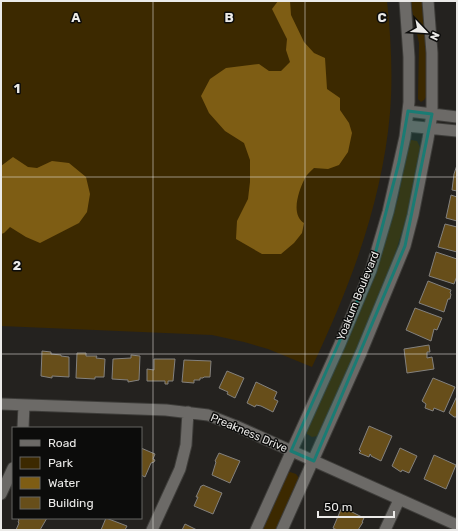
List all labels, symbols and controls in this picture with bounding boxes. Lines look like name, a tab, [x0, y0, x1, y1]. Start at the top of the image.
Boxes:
text: A	[71, 10, 81, 25]
text: B	[224, 10, 234, 25]
text: C	[377, 10, 387, 25]
north arrow	[406, 12, 446, 52]
text: N	[427, 30, 442, 42]
text: 1	[14, 81, 20, 96]
street label: Yoakum Boulevard	[334, 250, 382, 342]
text: 2	[13, 258, 21, 273]
street label: Preakness Drive	[209, 411, 289, 455]
legend	[12, 427, 142, 519]
text: Road	[48, 436, 76, 450]
text: Park	[48, 456, 74, 470]
text: Water	[48, 476, 80, 490]
scale bar	[318, 493, 394, 519]
text: Building	[48, 496, 94, 510]
text: 50 m	[324, 500, 352, 514]

